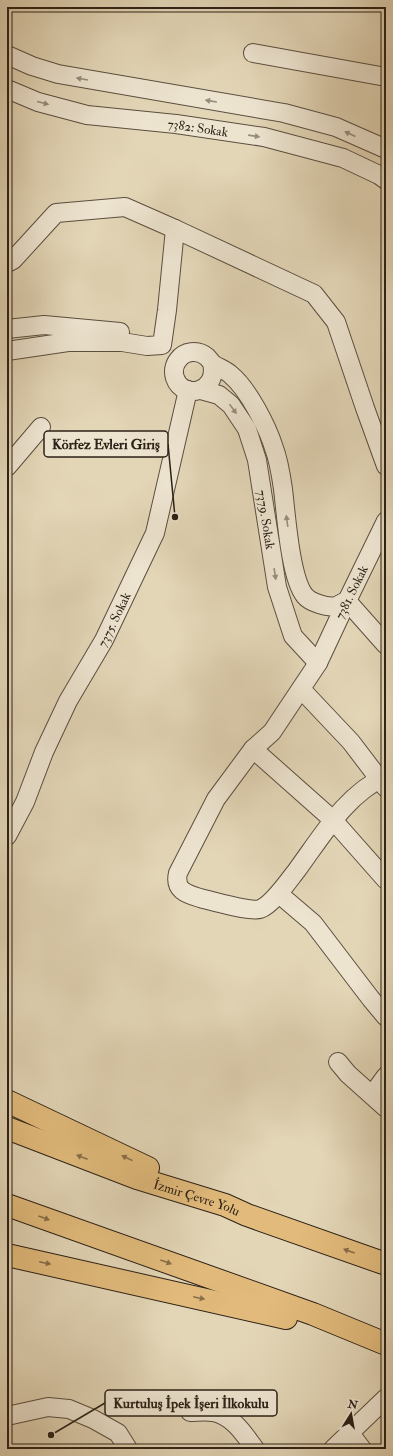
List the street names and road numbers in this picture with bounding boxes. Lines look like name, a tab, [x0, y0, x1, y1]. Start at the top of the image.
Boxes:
street label: 7382: Sokak	[167, 116, 230, 141]
street label: 7379. Sokak	[253, 489, 278, 551]
street label: 7381. Sokak	[332, 562, 372, 622]
street label: 7375. Sokak	[95, 589, 135, 650]
street label: İzmir Çevre Yolu	[151, 1176, 242, 1220]

